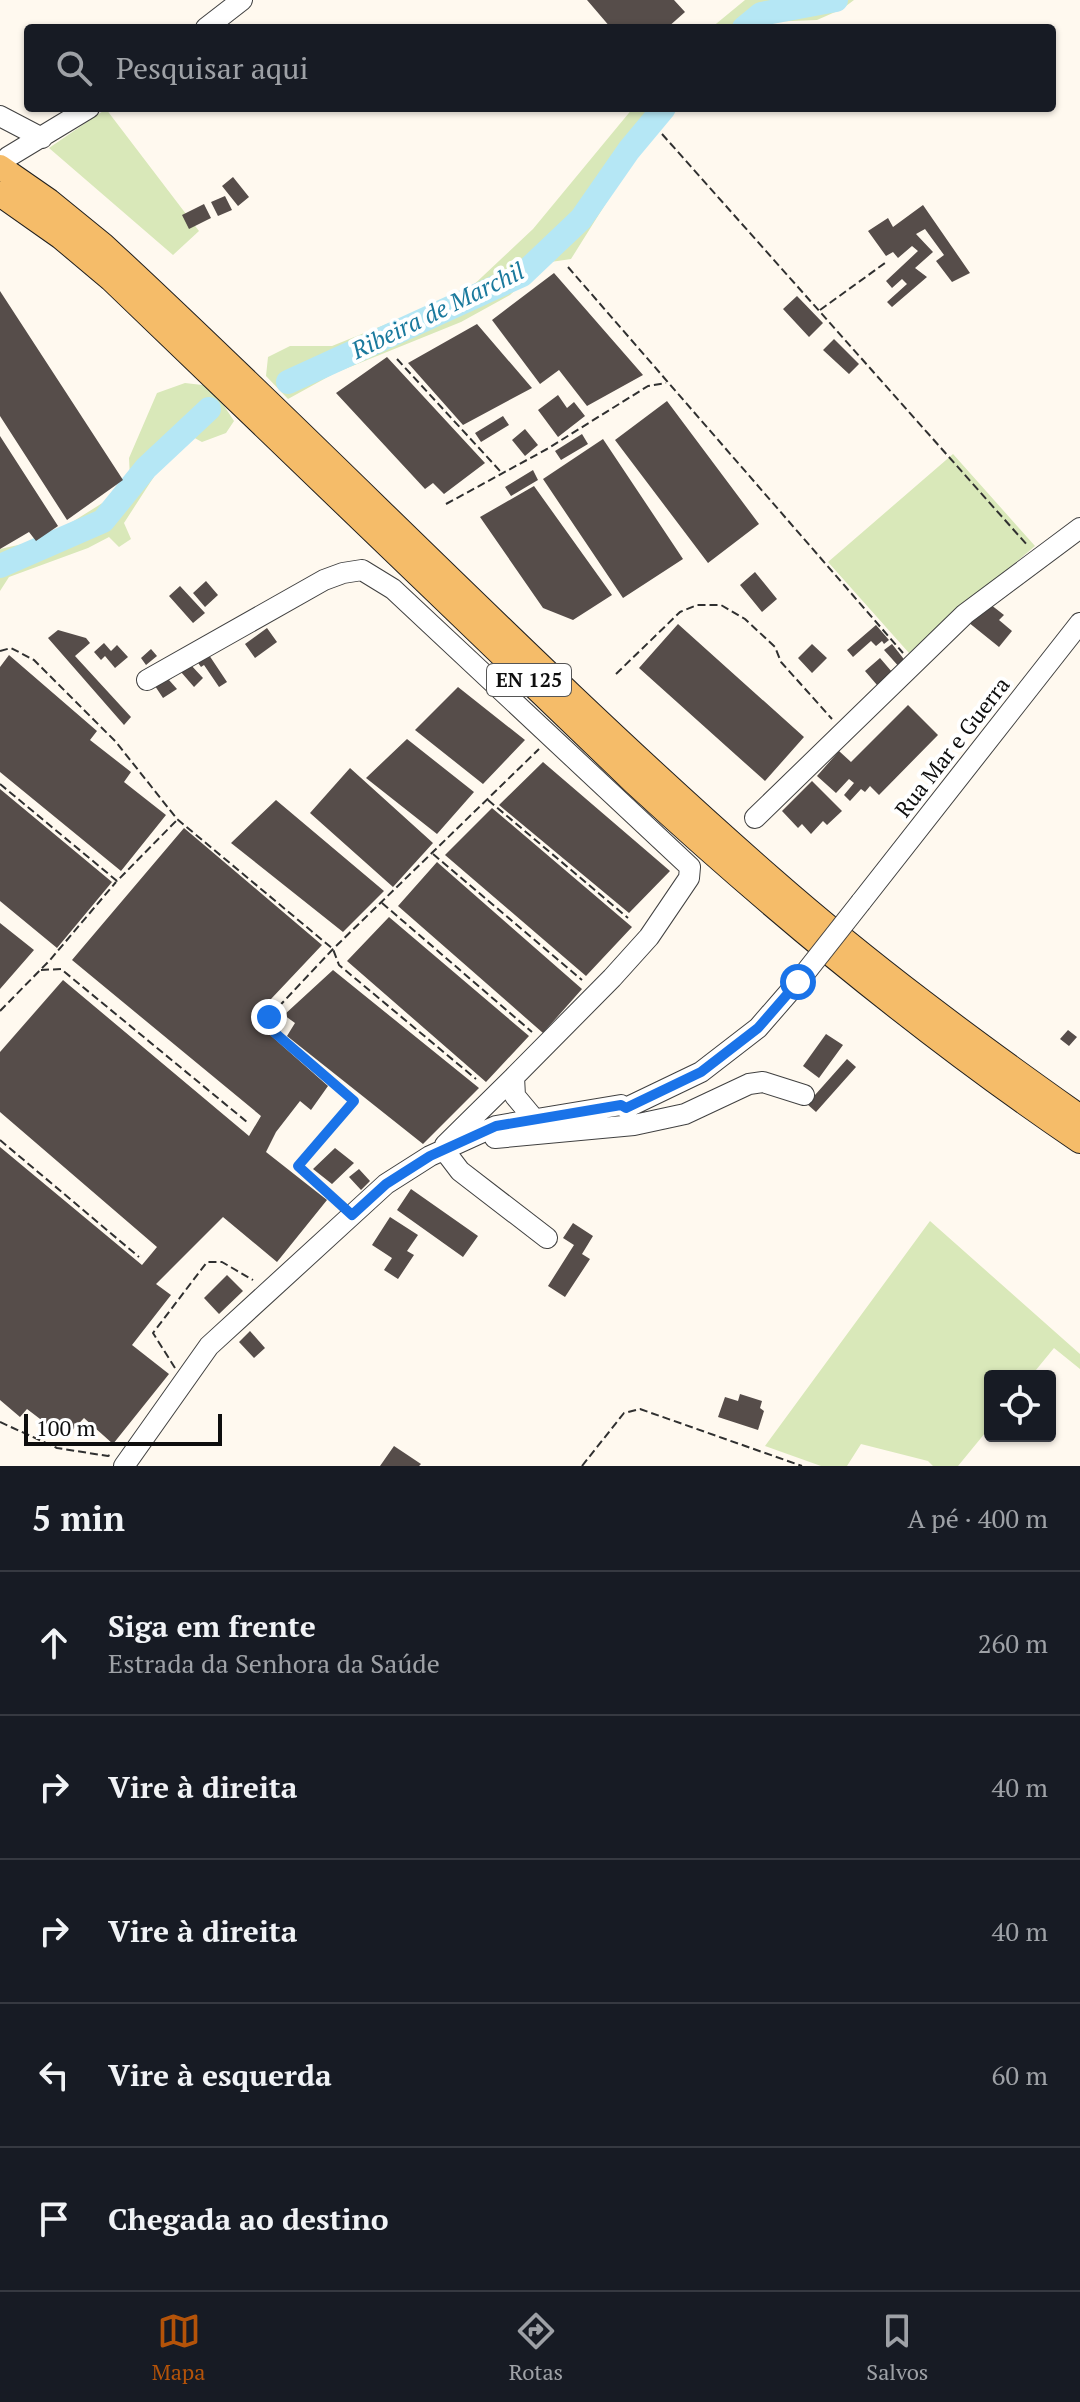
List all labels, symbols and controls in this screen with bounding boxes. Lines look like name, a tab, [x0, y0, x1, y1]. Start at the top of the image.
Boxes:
search box	[24, 24, 1056, 112]
icon: search	[52, 46, 96, 90]
text: Pesquisar aqui	[116, 48, 309, 88]
water label: Ribeira de Marchil	[345, 254, 530, 366]
road number: EN 125	[487, 664, 571, 696]
street label: Rua Mar e Guerra	[888, 671, 1015, 823]
route start	[780, 964, 816, 1000]
route end	[251, 999, 287, 1035]
map controls	[984, 1370, 1056, 1442]
button: locate	[984, 1370, 1056, 1442]
scale bar	[24, 1410, 222, 1446]
text: 100 m	[36, 1413, 96, 1442]
text: 5 min	[32, 1496, 125, 1541]
text: A pé · 400 m	[907, 1501, 1048, 1535]
text: Siga em frente	[108, 1606, 316, 1646]
icon: ahead	[32, 1621, 76, 1665]
text: 260 m	[978, 1626, 1048, 1660]
text: Estrada da Senhora da Saúde	[108, 1646, 440, 1680]
icon: right	[32, 1765, 76, 1809]
text: Vire à direita	[108, 1767, 298, 1807]
text: 40 m	[992, 1770, 1048, 1804]
icon: right	[32, 1909, 76, 1953]
text: Vire à direita	[108, 1911, 298, 1951]
text: 40 m	[992, 1914, 1048, 1948]
icon: left	[32, 2053, 76, 2097]
text: Vire à esquerda	[108, 2055, 332, 2095]
text: 60 m	[992, 2058, 1048, 2092]
icon: arrive	[32, 2197, 76, 2241]
text: Chegada ao destino	[108, 2199, 389, 2239]
tab: Mapa	[152, 2309, 205, 2386]
tab: Rotas	[509, 2309, 563, 2386]
tab: Salvos	[866, 2309, 928, 2386]

